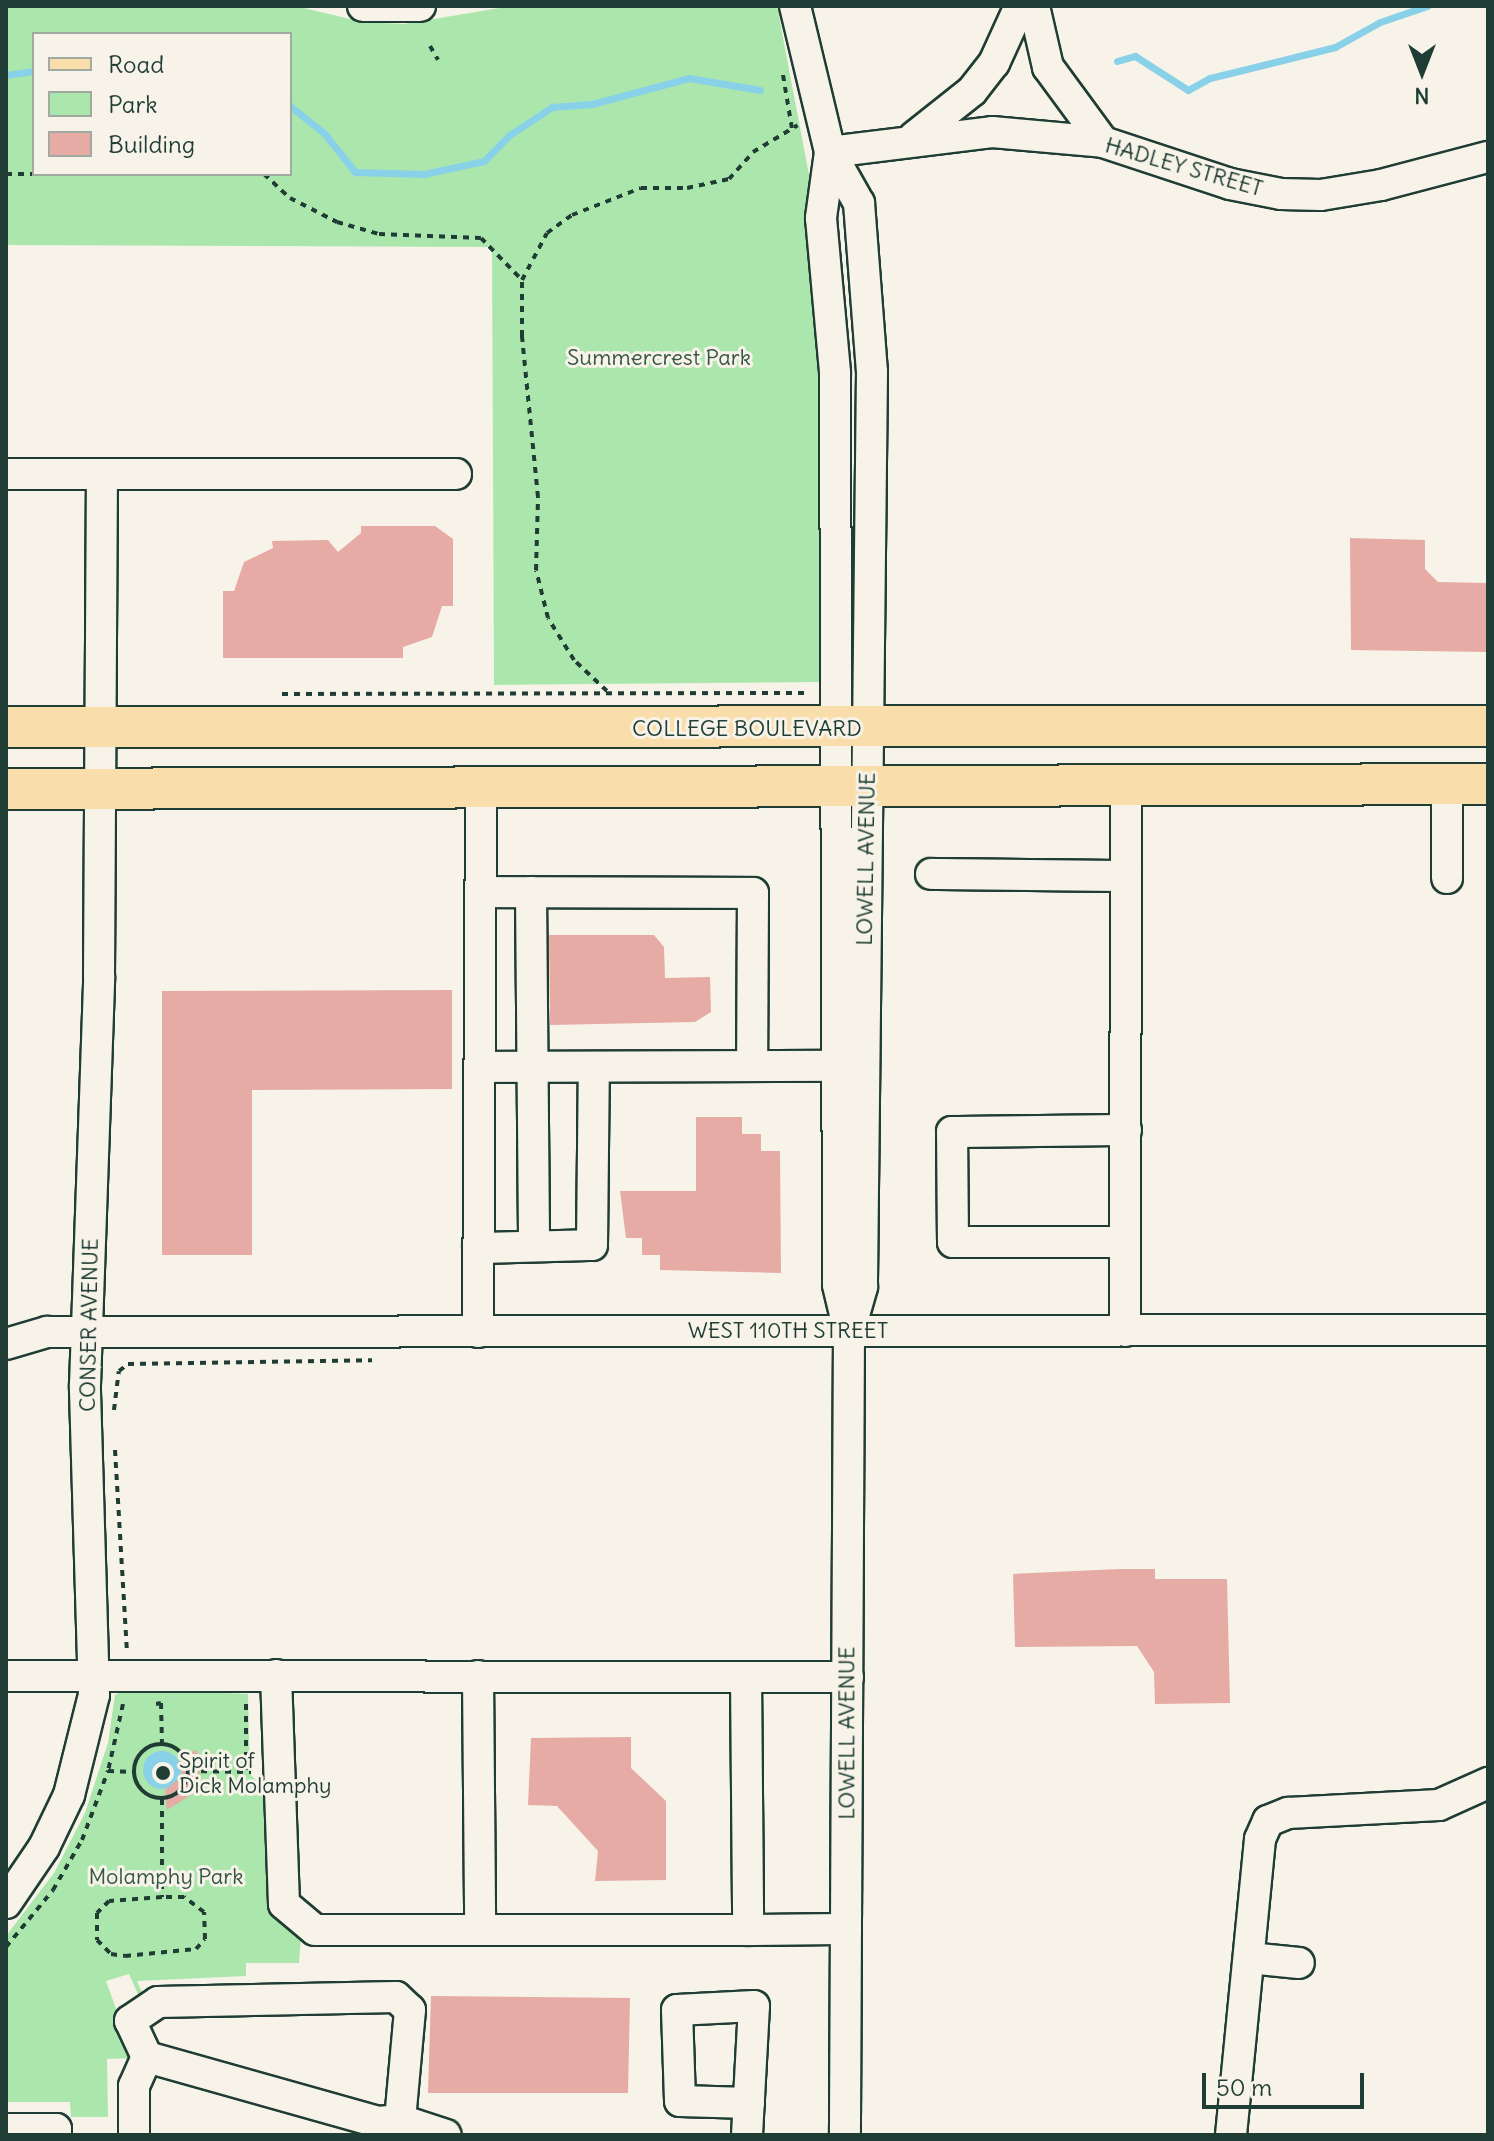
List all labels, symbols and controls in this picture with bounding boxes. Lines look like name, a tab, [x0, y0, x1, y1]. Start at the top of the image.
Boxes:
legend	[32, 32, 292, 176]
north arrow	[1382, 32, 1462, 112]
text: Road	[108, 49, 164, 79]
text: N	[1414, 82, 1430, 110]
text: Park	[108, 89, 158, 119]
text: Building	[108, 129, 195, 159]
street label: HADLEY STREET	[1102, 132, 1266, 202]
park label: Summercrest Park	[567, 345, 751, 371]
street label: COLLEGE BOULEVARD	[632, 716, 862, 742]
street label: LOWELL AVENUE	[851, 772, 881, 946]
street label: CONSER AVENUE	[74, 1238, 104, 1412]
street label: WEST 110TH STREET	[688, 1318, 888, 1344]
street label: LOWELL AVENUE	[834, 1646, 860, 1820]
place label: Spirit of Dick Molamphy	[179, 1747, 332, 1798]
marker: Spirit of Dick Molamphy	[154, 1764, 172, 1782]
park label: Molamphy Park	[88, 1864, 244, 1890]
scale bar	[1206, 2057, 1368, 2107]
text: 50 m	[1216, 2072, 1272, 2102]

